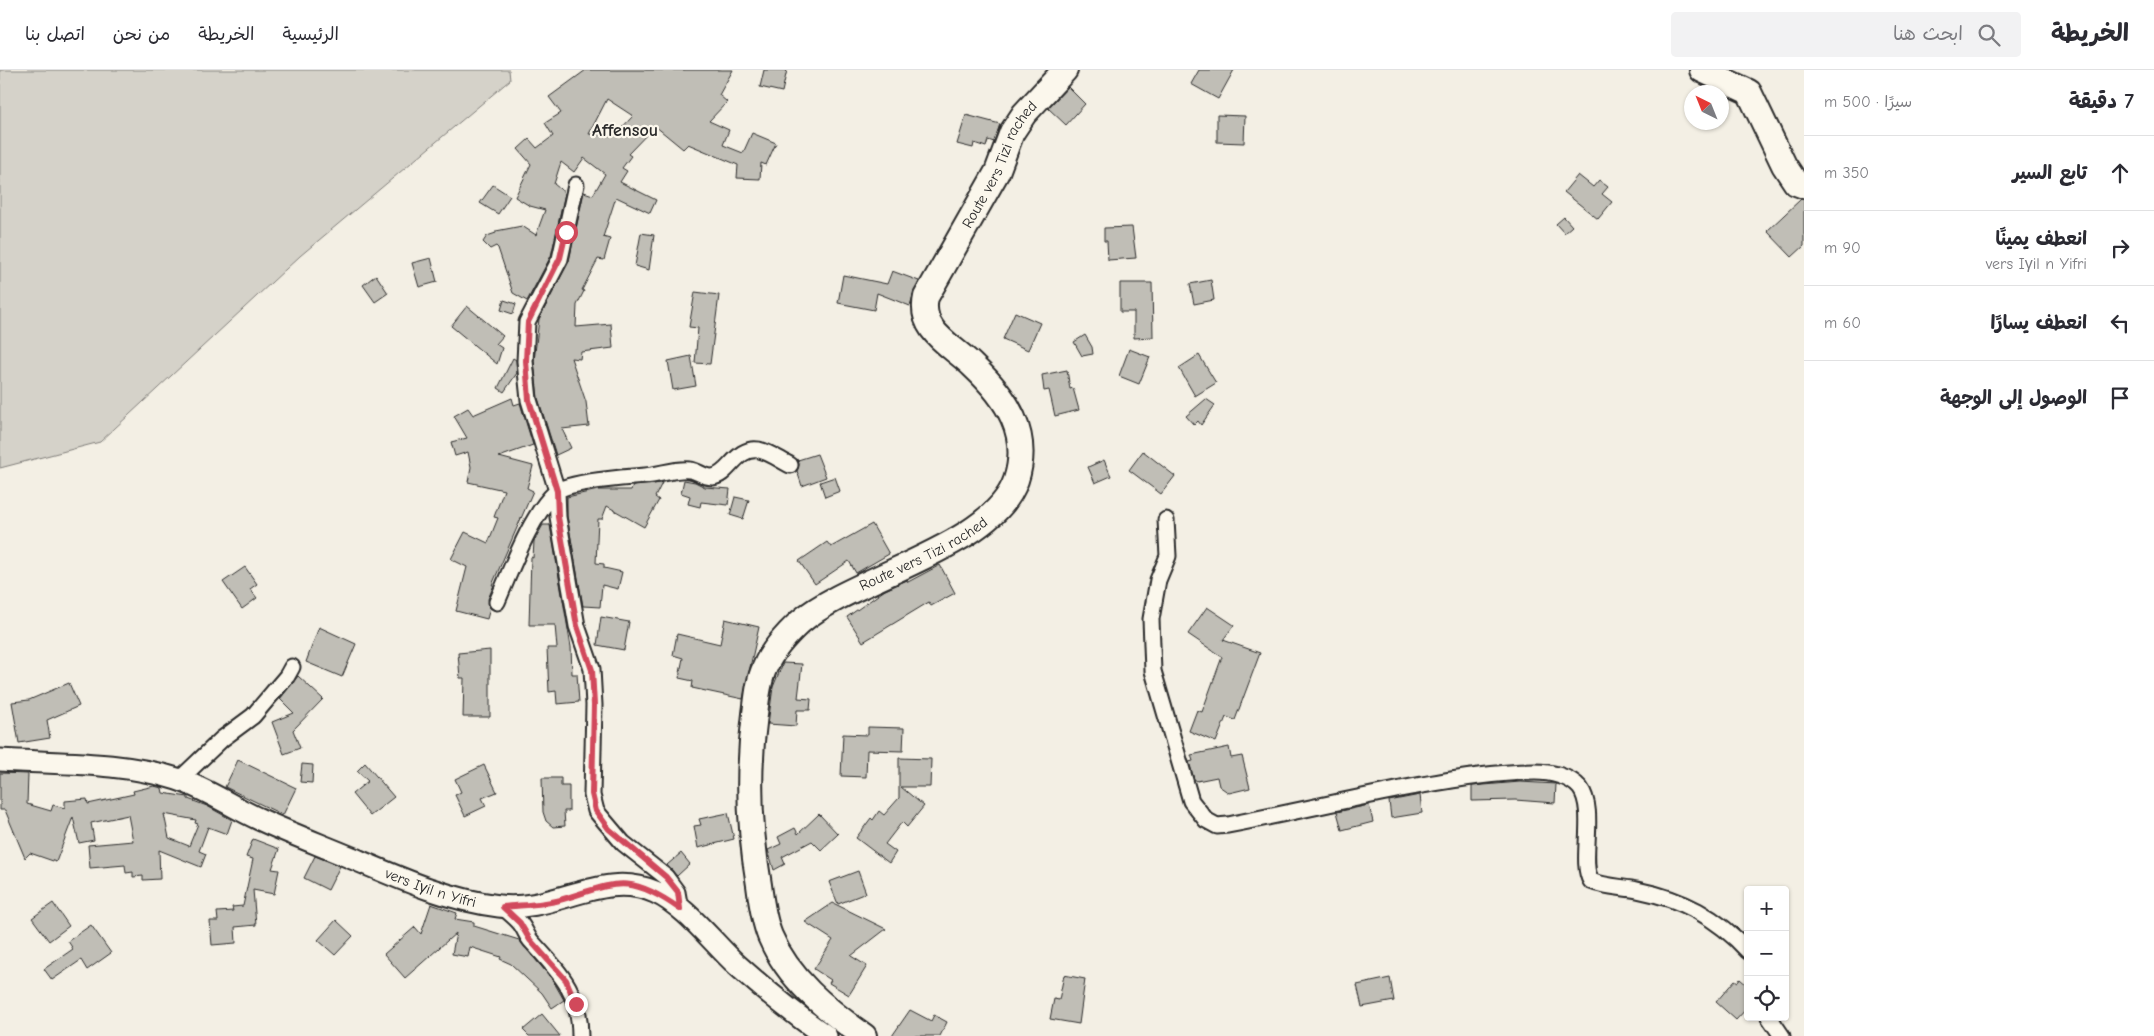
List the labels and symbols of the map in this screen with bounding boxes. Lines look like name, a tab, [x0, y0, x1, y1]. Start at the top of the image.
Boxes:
north arrow	[1684, 85, 1729, 130]
street label: Route vers Tizi rached	[958, 97, 1040, 231]
district label: Affensou	[592, 120, 658, 141]
route start	[555, 221, 578, 244]
street label: Route vers Tizi rached	[856, 513, 991, 595]
street label: vers Iγil n Yifri	[381, 864, 478, 911]
route end	[565, 993, 588, 1016]

